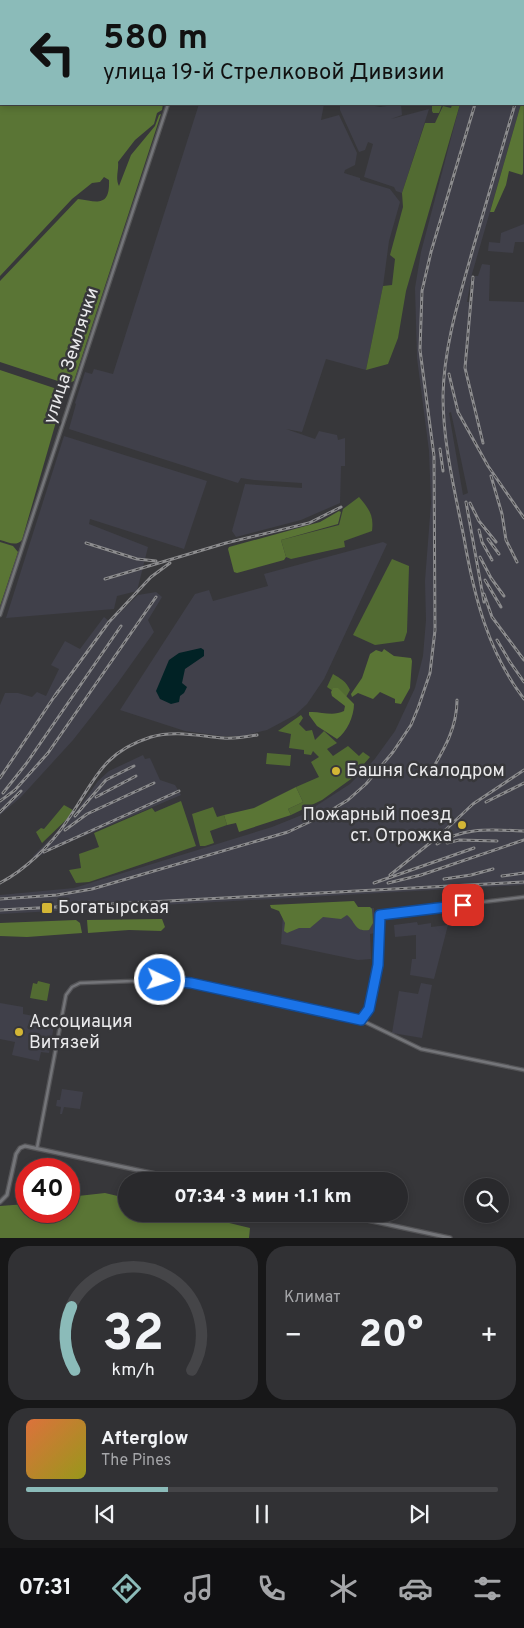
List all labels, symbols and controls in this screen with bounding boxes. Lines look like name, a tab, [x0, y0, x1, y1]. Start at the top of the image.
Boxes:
text: 580 m	[103, 17, 208, 61]
icon: left	[20, 20, 85, 85]
text: улица 19-й Стрелковой Дивизии	[103, 60, 445, 87]
street label: улица Землячки	[39, 285, 105, 427]
place label: Башня Скалодром	[346, 760, 505, 783]
marker: Башня Скалодром	[330, 765, 342, 777]
place label: Пожарный поезд ст. Отрожка	[303, 804, 452, 848]
marker: Пожарный поезд ст. Отрожка	[456, 819, 468, 831]
pin	[442, 884, 484, 926]
icon: arrive	[449, 891, 477, 919]
place label: Богатырская	[58, 897, 169, 920]
marker: Богатырская	[40, 901, 54, 915]
position arrow	[133, 953, 185, 1005]
place label: Ассоциация Витязей	[29, 1011, 133, 1055]
marker: Ассоциация Витязей	[13, 1026, 25, 1038]
speed limit sign: 40	[15, 1158, 80, 1223]
map controls	[464, 1178, 509, 1223]
button: search	[464, 1178, 509, 1223]
text: 07:34 · 3 мин · 1.1 km	[174, 1185, 352, 1209]
text: Климат	[284, 1288, 341, 1308]
text: 32	[102, 1303, 164, 1369]
text: 20°	[359, 1312, 423, 1361]
text: −	[284, 1319, 302, 1355]
text: +	[480, 1319, 498, 1355]
text: km/h	[111, 1359, 155, 1382]
text: Afterglow	[101, 1427, 189, 1451]
text: The Pines	[101, 1451, 171, 1471]
icon: previous	[91, 1500, 119, 1528]
icon: pause	[248, 1500, 276, 1528]
icon: next	[405, 1500, 433, 1528]
icon: directions	[109, 1571, 144, 1606]
icon: music	[181, 1571, 216, 1606]
icon: phone	[254, 1571, 289, 1606]
icon: climate	[326, 1571, 361, 1606]
icon: car	[398, 1571, 433, 1606]
icon: filters	[470, 1571, 505, 1606]
text: 07:31	[19, 1575, 72, 1602]

